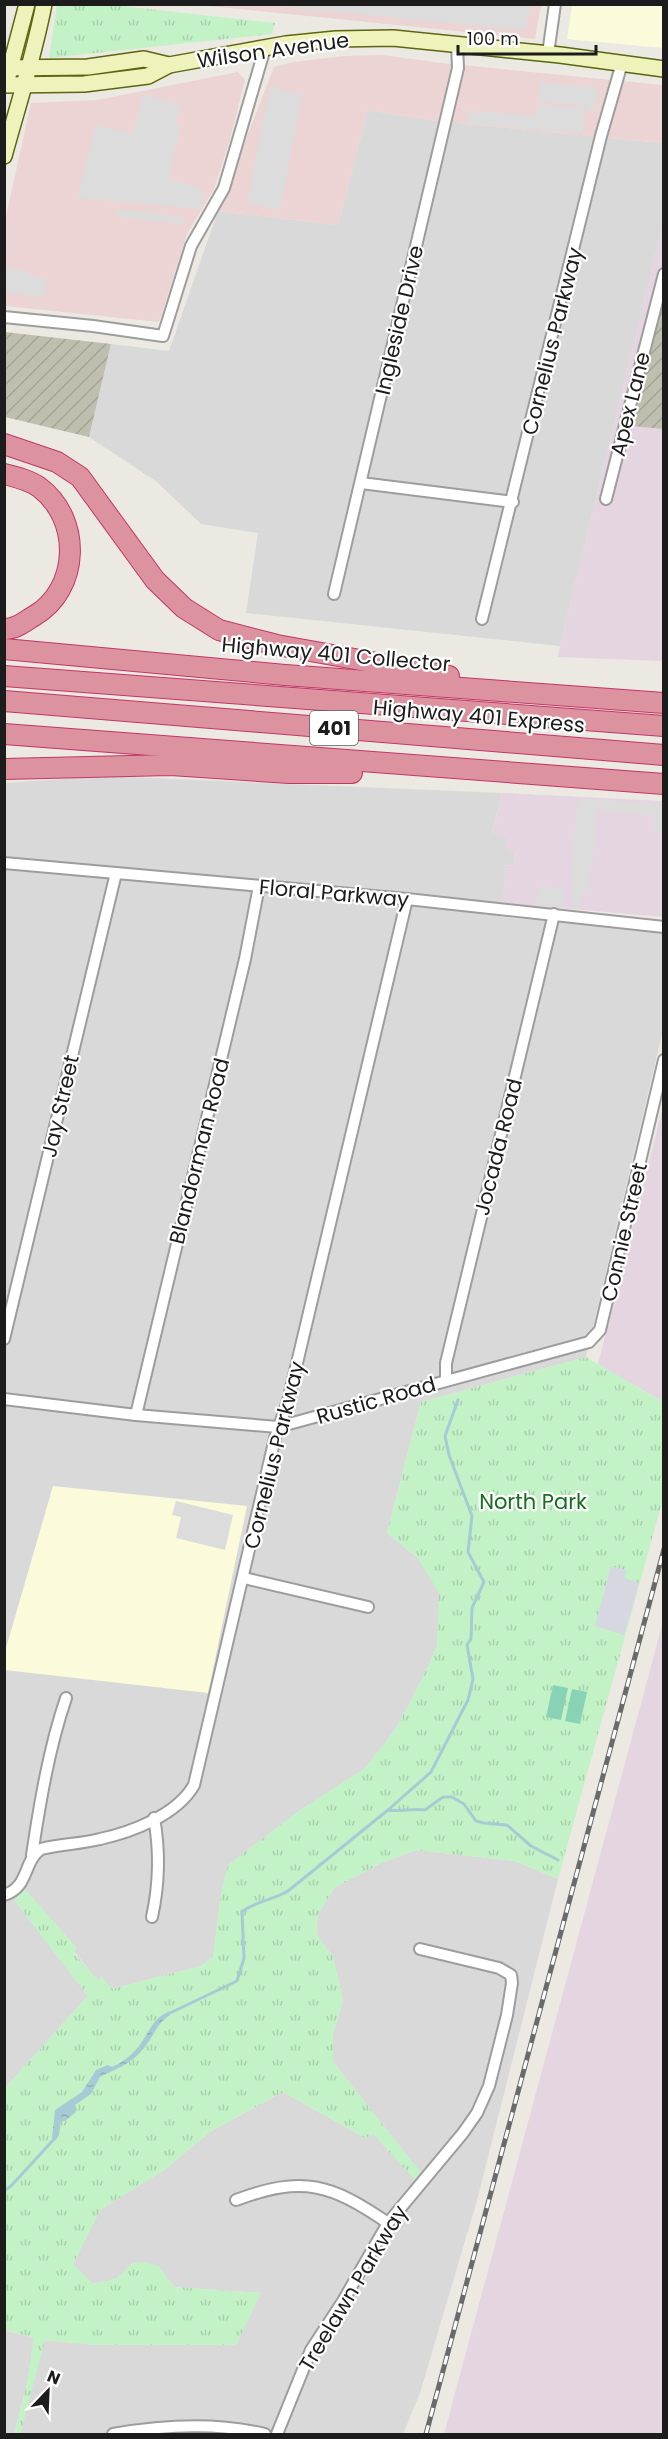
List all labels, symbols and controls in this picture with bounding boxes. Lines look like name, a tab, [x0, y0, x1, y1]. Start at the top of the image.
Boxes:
scale bar	[458, 18, 596, 56]
street label: Wilson Avenue	[195, 25, 351, 75]
text: 100 m	[467, 26, 519, 51]
street label: Ingleside Drive	[368, 242, 430, 398]
street label: Cornelius Parkway	[515, 244, 589, 438]
street label: Apex Lane	[603, 349, 657, 459]
street label: Highway 401 Collector	[220, 630, 452, 678]
street label: Highway 401 Express	[372, 692, 586, 740]
road number: 401	[310, 711, 358, 745]
street label: Floral Parkway	[258, 872, 410, 914]
street label: Jay Street	[34, 1052, 86, 1160]
street label: Blandorman Road	[162, 1055, 236, 1247]
street label: Jocada Road	[467, 1076, 529, 1218]
street label: Connie Street	[594, 1160, 654, 1304]
street label: Cornelius Parkway	[237, 1358, 311, 1552]
street label: Rustic Road	[313, 1369, 439, 1431]
park label: North Park	[479, 1487, 587, 1516]
street label: Treelawn Parkway	[292, 2199, 414, 2377]
north arrow	[18, 2361, 78, 2421]
text: N	[44, 2365, 64, 2391]

